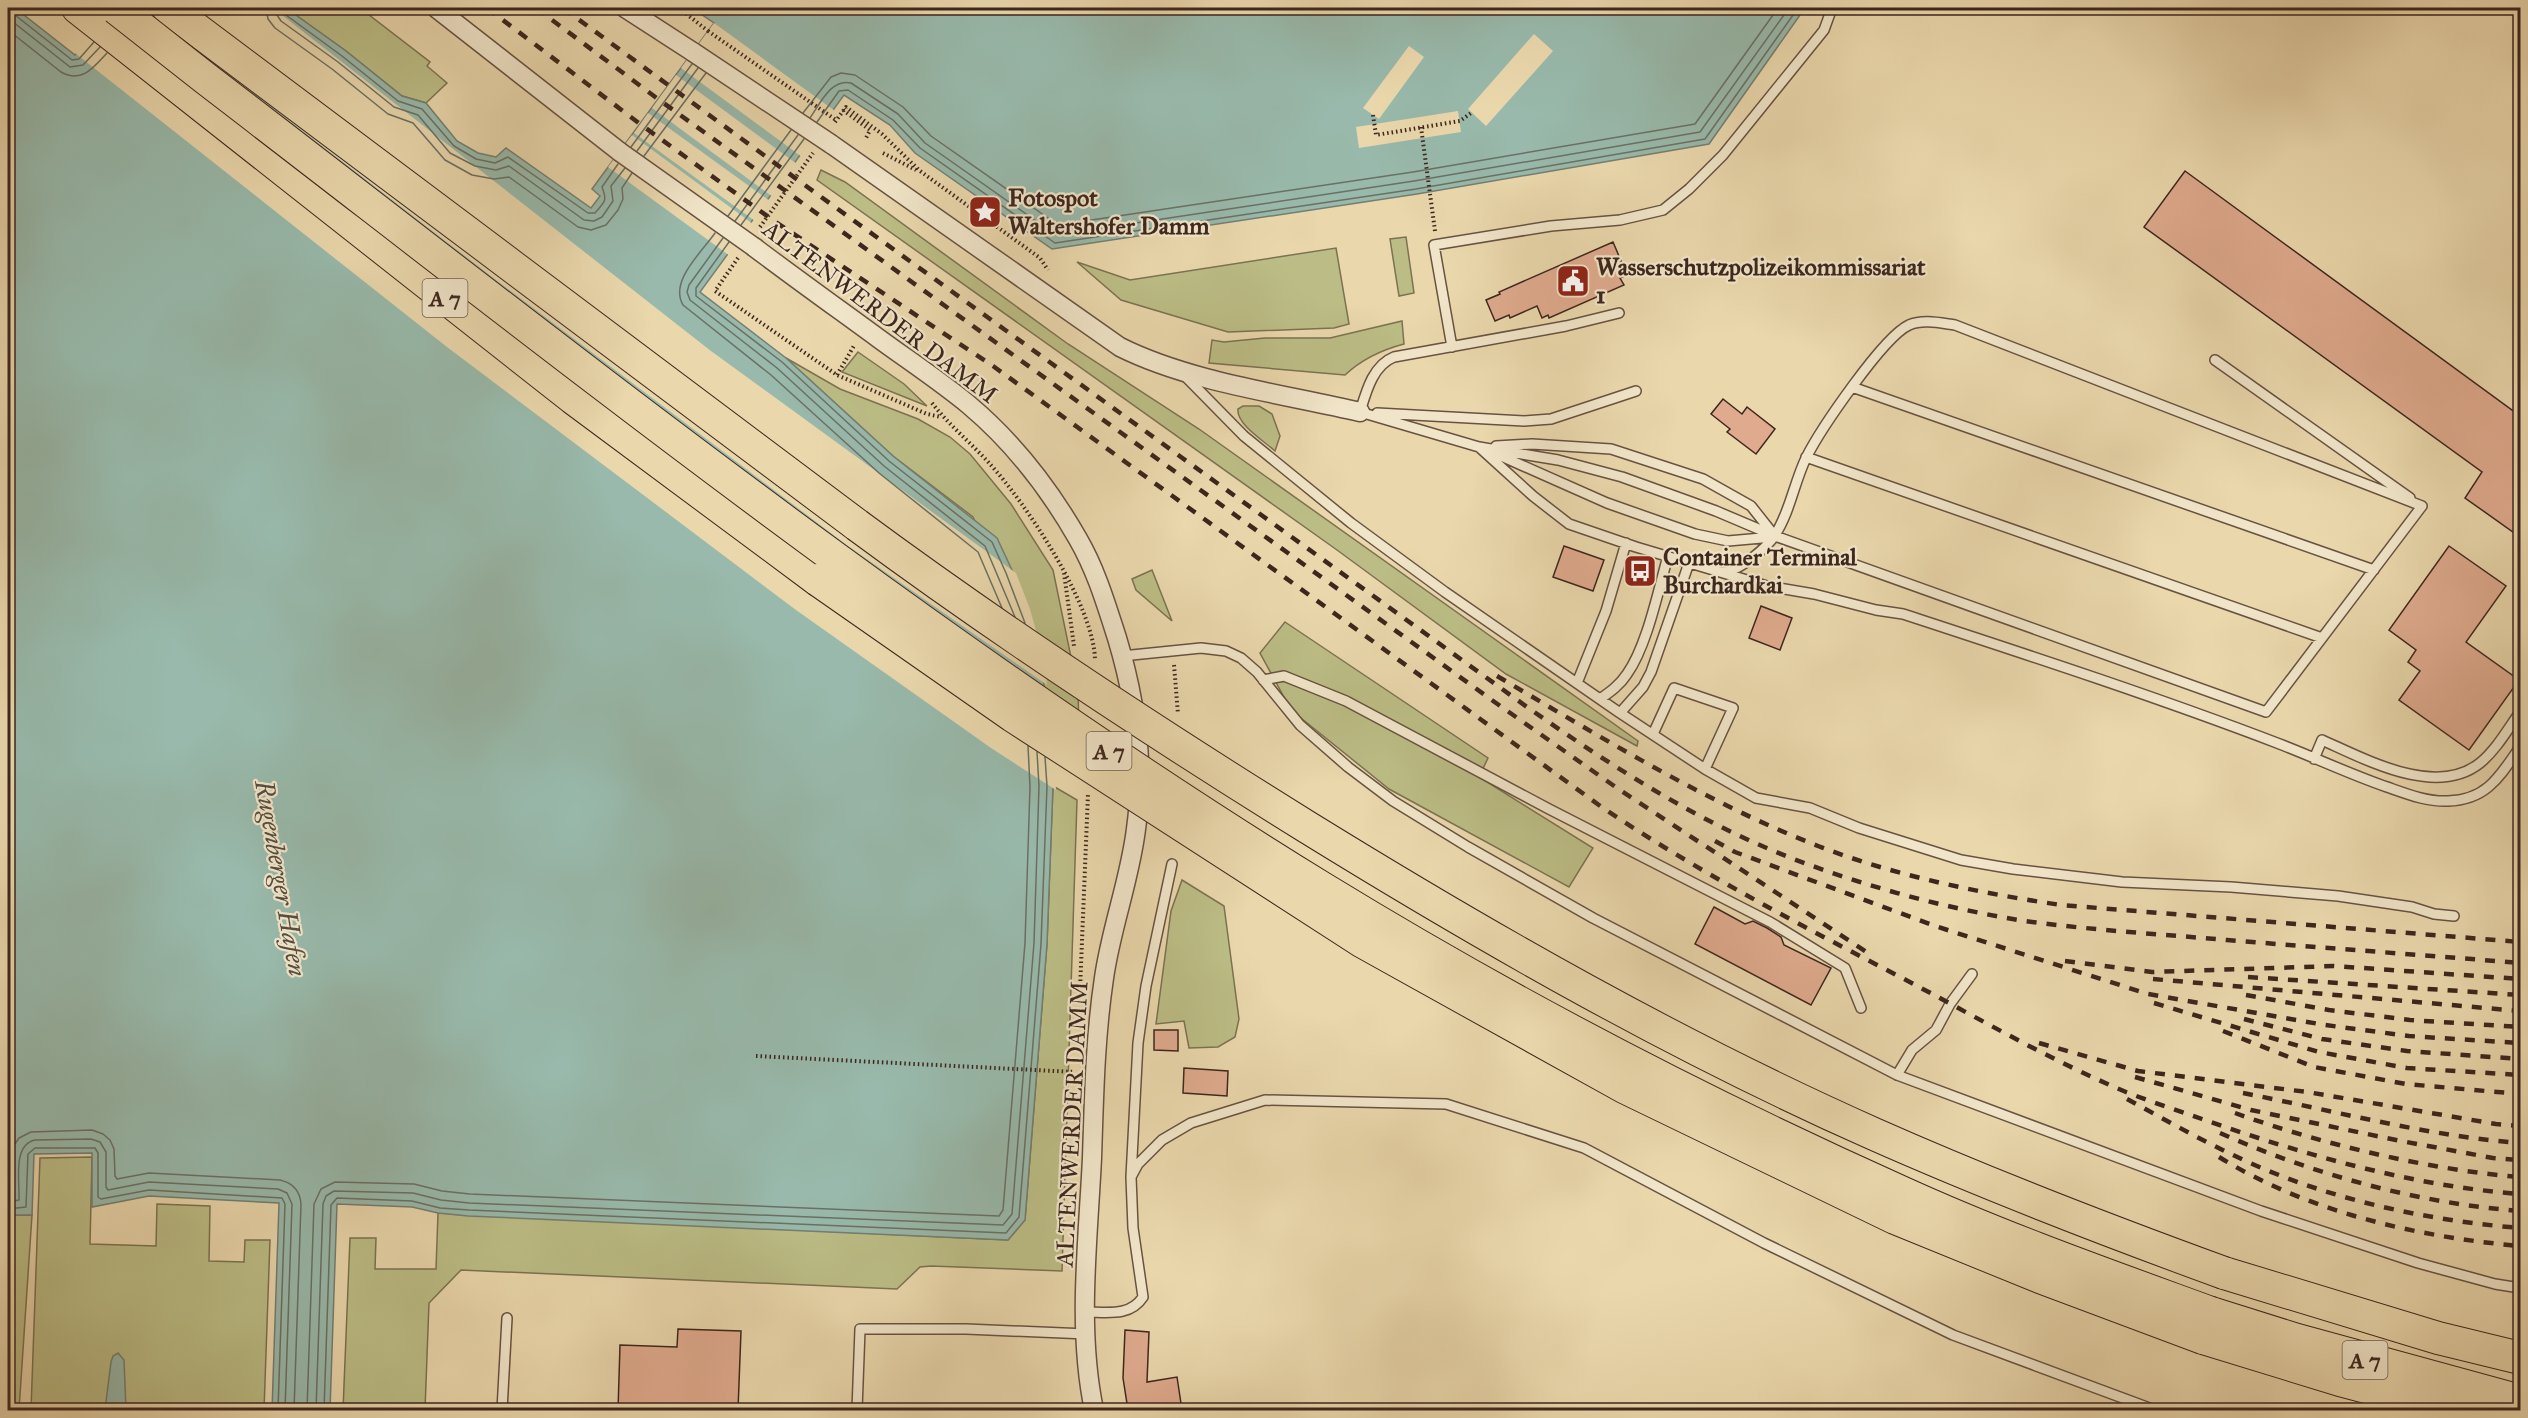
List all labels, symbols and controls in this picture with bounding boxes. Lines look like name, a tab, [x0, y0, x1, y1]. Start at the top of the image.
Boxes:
place label: Fotospot Waltershofer Damm	[1008, 183, 1210, 241]
place icon: Fotospot Waltershofer Damm	[967, 194, 1003, 230]
street label: ALTENWERDER DAMM	[756, 213, 1003, 410]
place label: Wasserschutzpolizeikommissariat 1	[1596, 252, 1926, 310]
public building icon: Wasserschutzpolizeikommissariat 1	[1555, 263, 1591, 299]
road number: A 7	[422, 279, 468, 317]
place label: Container Terminal Burchardkai	[1663, 542, 1857, 600]
bus stop icon: Container Terminal Burchardkai	[1622, 553, 1658, 589]
road number: A 7	[1086, 732, 1132, 770]
water label: Rugenberger Hafen	[248, 776, 314, 979]
street label: ALTENWERDER DAMM	[1049, 980, 1094, 1269]
road number: A 7	[2342, 1341, 2388, 1379]

